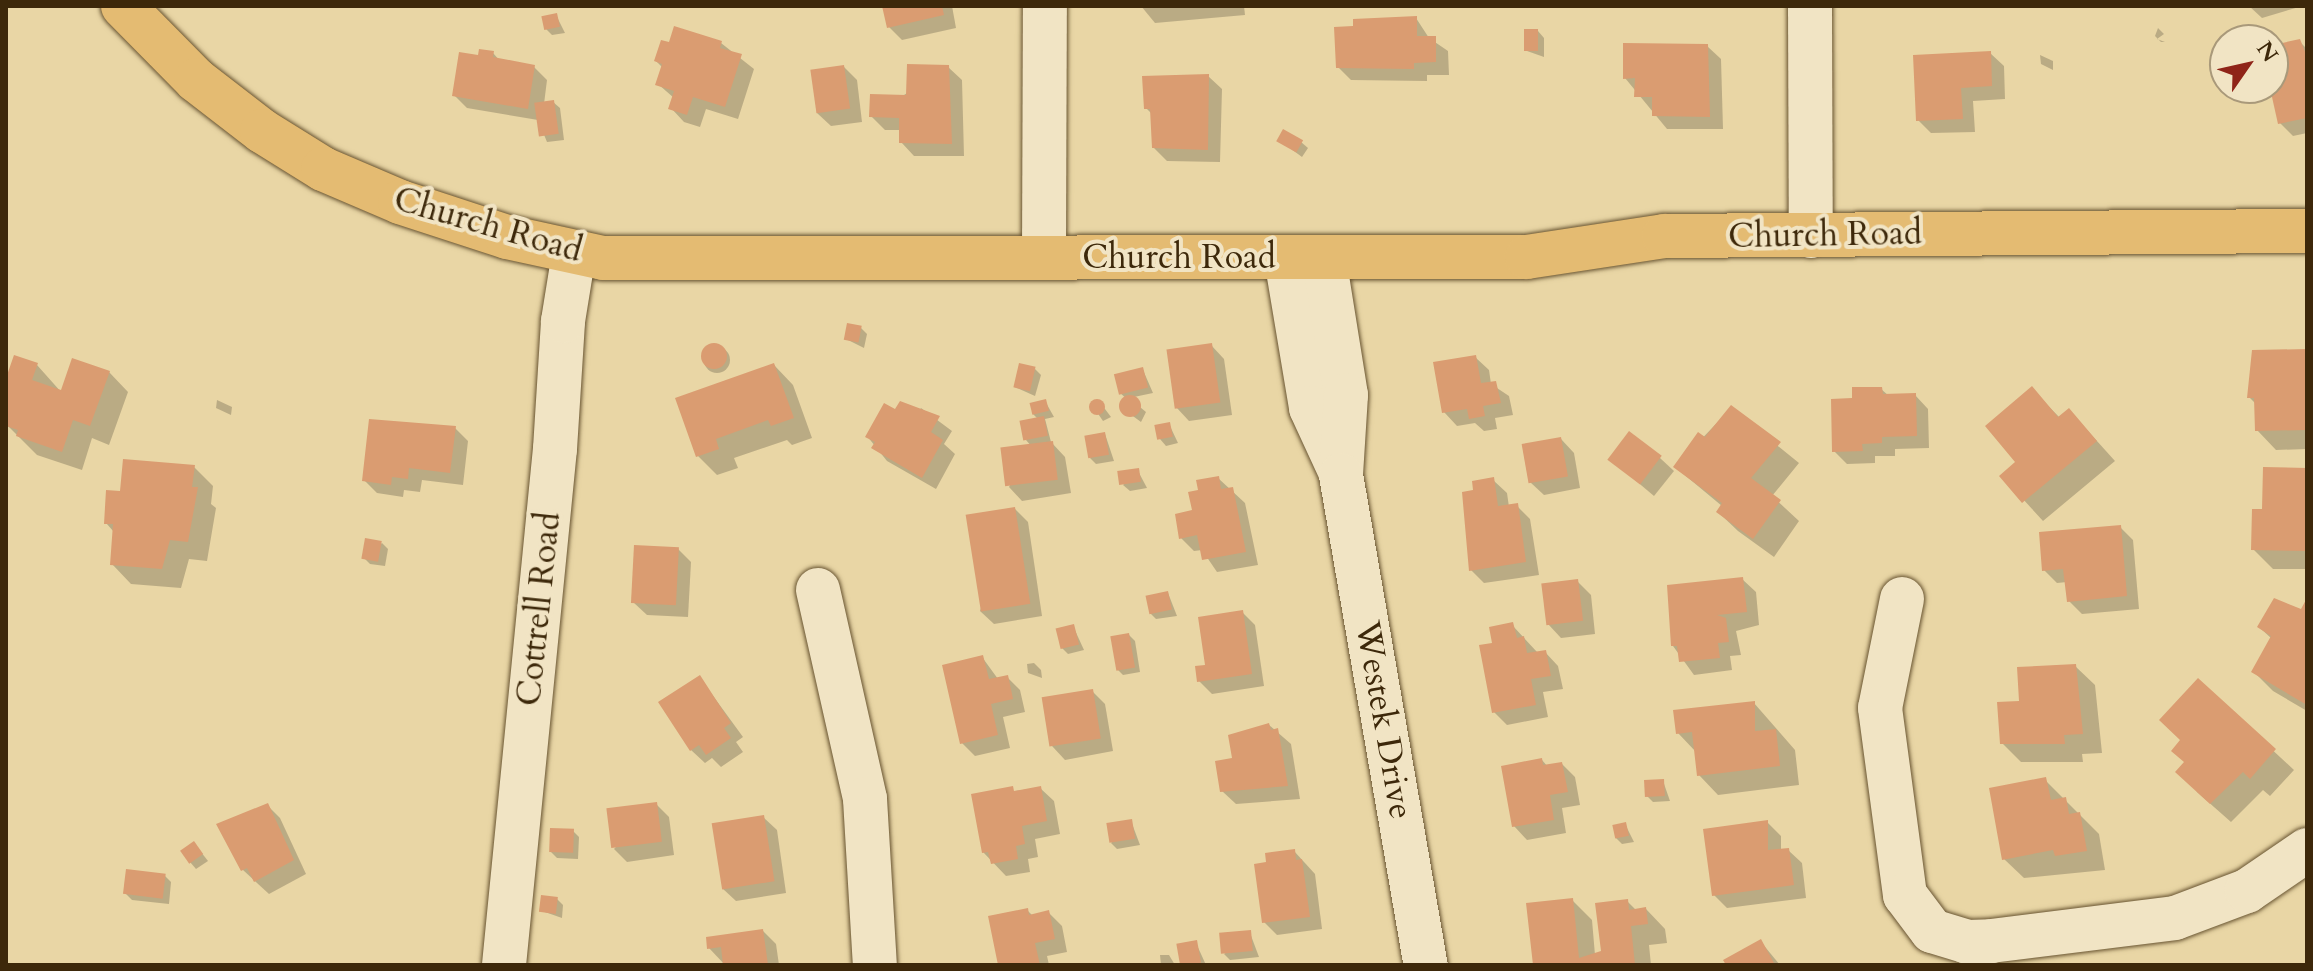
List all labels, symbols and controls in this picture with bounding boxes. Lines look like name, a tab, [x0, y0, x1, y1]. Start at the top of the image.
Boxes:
north arrow	[2209, 24, 2289, 104]
text: N	[2249, 35, 2285, 68]
street label: Church Road	[389, 179, 587, 271]
street label: Church Road	[1728, 213, 1922, 257]
street label: Church Road	[1082, 238, 1276, 278]
street label: Cottrell Road	[509, 510, 569, 708]
street label: Westek Drive	[1347, 618, 1421, 822]

